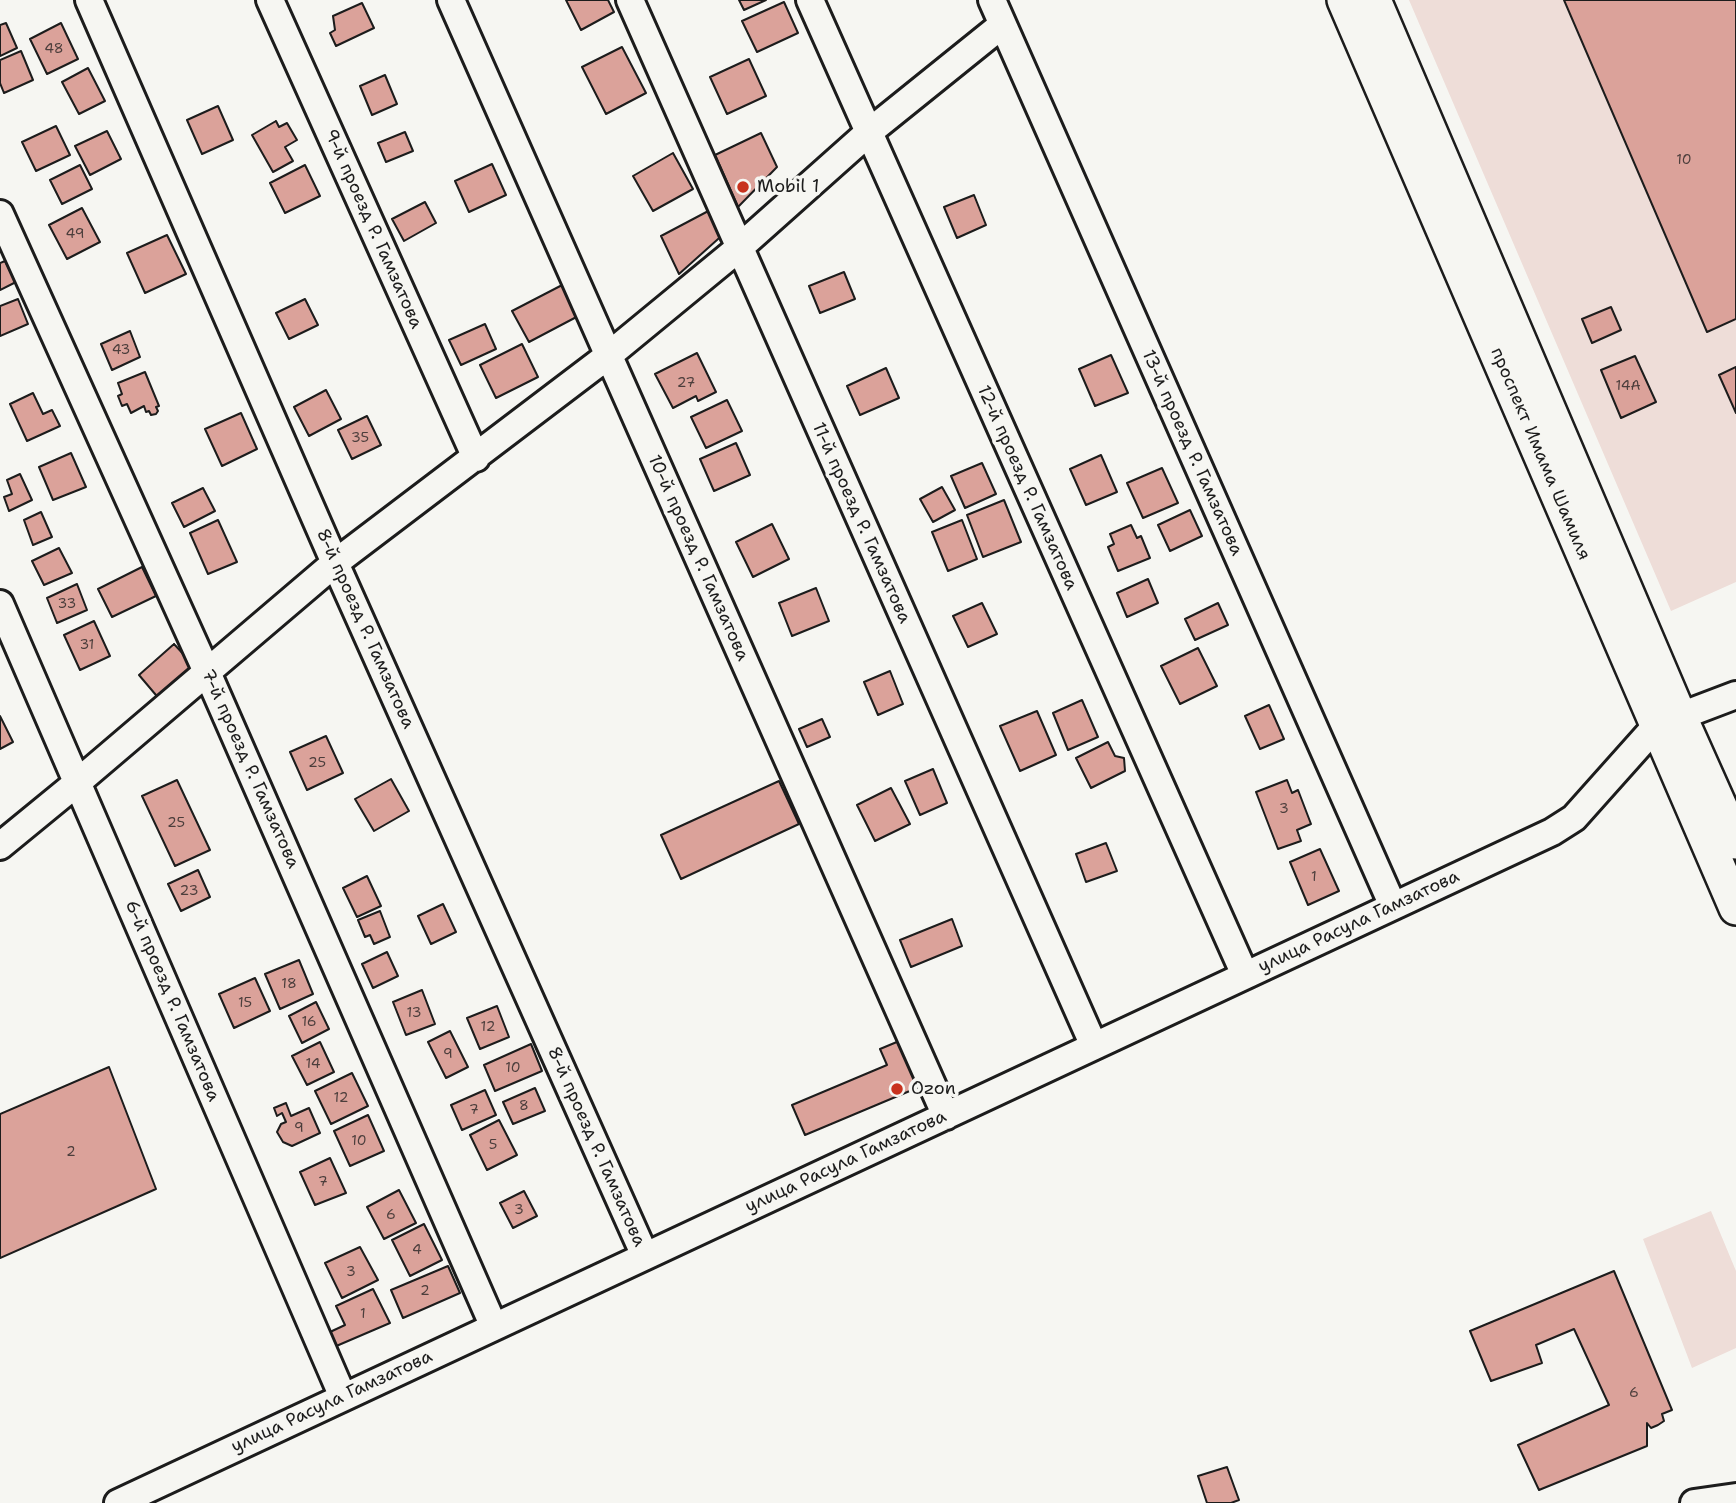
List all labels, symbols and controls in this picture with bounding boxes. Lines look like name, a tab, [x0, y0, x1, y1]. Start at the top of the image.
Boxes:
house number: 48	[44, 41, 64, 57]
street label: 9-й проезд Р. Гамзатова	[319, 126, 427, 332]
house number: 10	[1676, 152, 1692, 168]
place label: Mobil 1	[757, 176, 819, 198]
marker: Mobil 1	[735, 179, 751, 195]
house number: 49	[66, 226, 84, 242]
house number: 43	[112, 342, 130, 358]
street label: проспект Имама Шамиля	[1485, 345, 1595, 563]
street label: 13-й проезд Р. Гамзатова	[1137, 347, 1247, 559]
house number: 27	[677, 375, 695, 391]
house number: 14А	[1615, 378, 1641, 394]
street label: 12-й проезд Р. Гамзатова	[972, 382, 1082, 594]
street label: 11-й проезд Р. Гамзатова	[807, 419, 915, 627]
house number: 35	[351, 430, 369, 446]
street label: 10-й проезд Р. Гамзатова	[643, 452, 753, 664]
street label: 8-й проезд Р. Гамзатова	[311, 526, 419, 732]
house number: 33	[58, 596, 76, 612]
house number: 31	[80, 637, 94, 653]
street label: 7-й проезд Р. Гамзатова	[196, 666, 304, 872]
house number: 25	[308, 755, 326, 771]
house number: 3	[1279, 801, 1289, 817]
house number: 25	[167, 815, 185, 831]
street label: улица Расула Гамзатова	[1255, 866, 1463, 978]
house number: 1	[1311, 869, 1317, 885]
house number: 23	[180, 883, 198, 899]
street label: 6-й проезд Р. Гамзатова	[120, 897, 224, 1105]
house number: 18	[281, 976, 297, 992]
house number: 15	[238, 995, 252, 1011]
house number: 13	[407, 1005, 421, 1021]
house number: 16	[301, 1014, 317, 1030]
house number: 12	[481, 1019, 495, 1035]
street label: 8-й проезд Р. Гамзатова	[542, 1044, 650, 1250]
house number: 9	[443, 1046, 453, 1062]
house number: 14	[305, 1056, 321, 1072]
house number: 10	[505, 1060, 521, 1076]
place label: Ozon	[911, 1078, 956, 1100]
marker: Ozon	[889, 1081, 905, 1097]
house number: 12	[334, 1090, 348, 1106]
house number: 8	[519, 1098, 529, 1114]
house number: 7	[469, 1102, 479, 1118]
street label: улица Расула Гамзатова	[742, 1106, 950, 1218]
house number: 9	[294, 1120, 304, 1136]
house number: 10	[351, 1133, 367, 1149]
house number: 5	[489, 1137, 497, 1153]
house number: 2	[66, 1144, 76, 1160]
house number: 7	[318, 1174, 328, 1190]
house number: 3	[514, 1202, 524, 1218]
house number: 6	[386, 1207, 396, 1223]
house number: 4	[412, 1242, 422, 1258]
house number: 3	[346, 1264, 356, 1280]
house number: 2	[420, 1283, 430, 1299]
house number: 1	[360, 1306, 366, 1322]
street label: улица Расула Гамзатова	[228, 1346, 436, 1458]
house number: 6	[1629, 1385, 1639, 1401]

